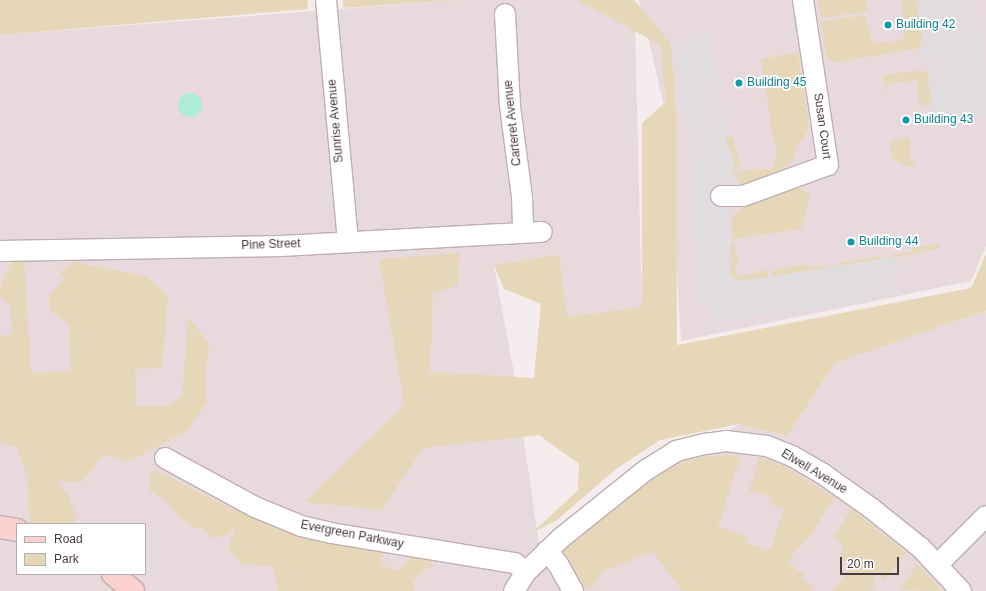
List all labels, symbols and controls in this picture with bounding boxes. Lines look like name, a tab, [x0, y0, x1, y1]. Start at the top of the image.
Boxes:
place label: Building 42	[896, 18, 955, 32]
marker: Building 42	[883, 20, 893, 30]
place label: Building 45	[747, 76, 806, 90]
street label: Sunrise Avenue	[325, 78, 347, 164]
marker: Building 45	[734, 78, 744, 88]
street label: Carteret Avenue	[501, 79, 525, 167]
street label: Susan Court	[810, 92, 834, 160]
place label: Building 43	[914, 113, 973, 127]
marker: Building 43	[901, 115, 911, 125]
place label: Building 44	[859, 235, 918, 249]
street label: Pine Street	[241, 237, 301, 253]
marker: Building 44	[846, 237, 856, 247]
street label: Elwell Avenue	[778, 446, 850, 498]
street label: Evergreen Parkway	[299, 518, 405, 552]
legend	[16, 523, 146, 575]
text: Road	[54, 532, 83, 546]
scale bar	[842, 549, 901, 575]
text: Park	[54, 552, 79, 566]
text: 20 m	[847, 557, 874, 571]

